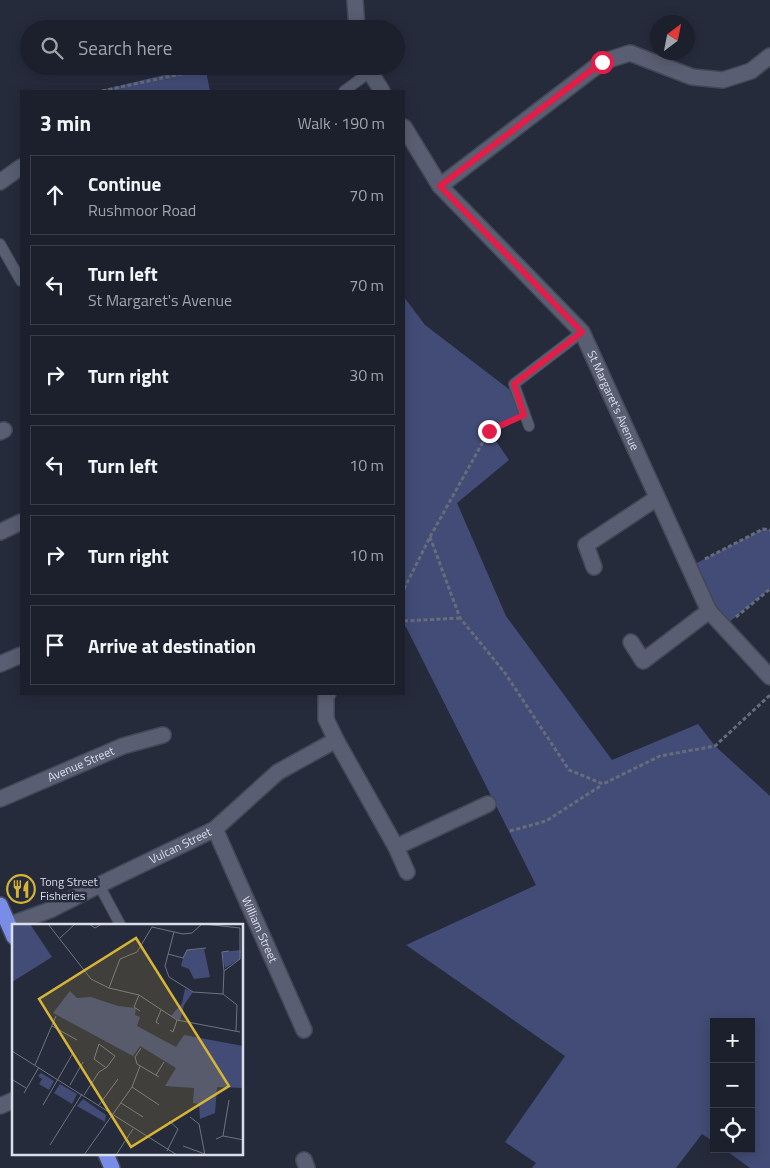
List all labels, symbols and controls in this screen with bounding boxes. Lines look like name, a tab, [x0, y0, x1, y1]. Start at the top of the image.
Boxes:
north arrow	[650, 15, 695, 60]
search box	[20, 20, 405, 75]
text: Search here	[78, 33, 172, 62]
icon: search	[38, 34, 66, 62]
route start	[591, 51, 614, 74]
text: 3 min	[40, 107, 91, 139]
text: Walk · 190 m	[297, 111, 385, 135]
text: Continue	[88, 169, 161, 198]
icon: ahead	[41, 181, 69, 209]
text: 70 m	[349, 183, 384, 207]
text: Rushmoor Road	[88, 198, 196, 222]
text: Turn left	[88, 259, 158, 288]
icon: left	[41, 271, 69, 299]
text: 70 m	[349, 273, 384, 297]
text: St Margaret's Avenue	[88, 288, 232, 312]
street label: St Margaret's Avenue	[583, 347, 645, 453]
icon: right	[41, 361, 69, 389]
text: Turn right	[88, 361, 169, 390]
text: 30 m	[349, 363, 384, 387]
route end	[478, 420, 501, 443]
icon: left	[41, 451, 69, 479]
text: Turn left	[88, 451, 158, 480]
text: 10 m	[349, 453, 384, 477]
icon: right	[41, 541, 69, 569]
text: Turn right	[88, 541, 169, 570]
text: 10 m	[349, 543, 384, 567]
icon: arrive	[41, 631, 69, 659]
text: Arrive at destination	[88, 631, 256, 660]
street label: Avenue Street	[44, 741, 118, 787]
street label: Vulcan Street	[146, 822, 215, 868]
place label: Tong Street Fisheries	[40, 872, 99, 905]
restaurant icon: Tong Street Fisheries	[6, 874, 36, 904]
street label: William Street	[237, 893, 283, 966]
inset map	[12, 924, 244, 1156]
map controls	[710, 1018, 755, 1153]
button: +	[710, 1018, 755, 1063]
button: −	[710, 1063, 755, 1108]
button: locate	[710, 1108, 755, 1153]

